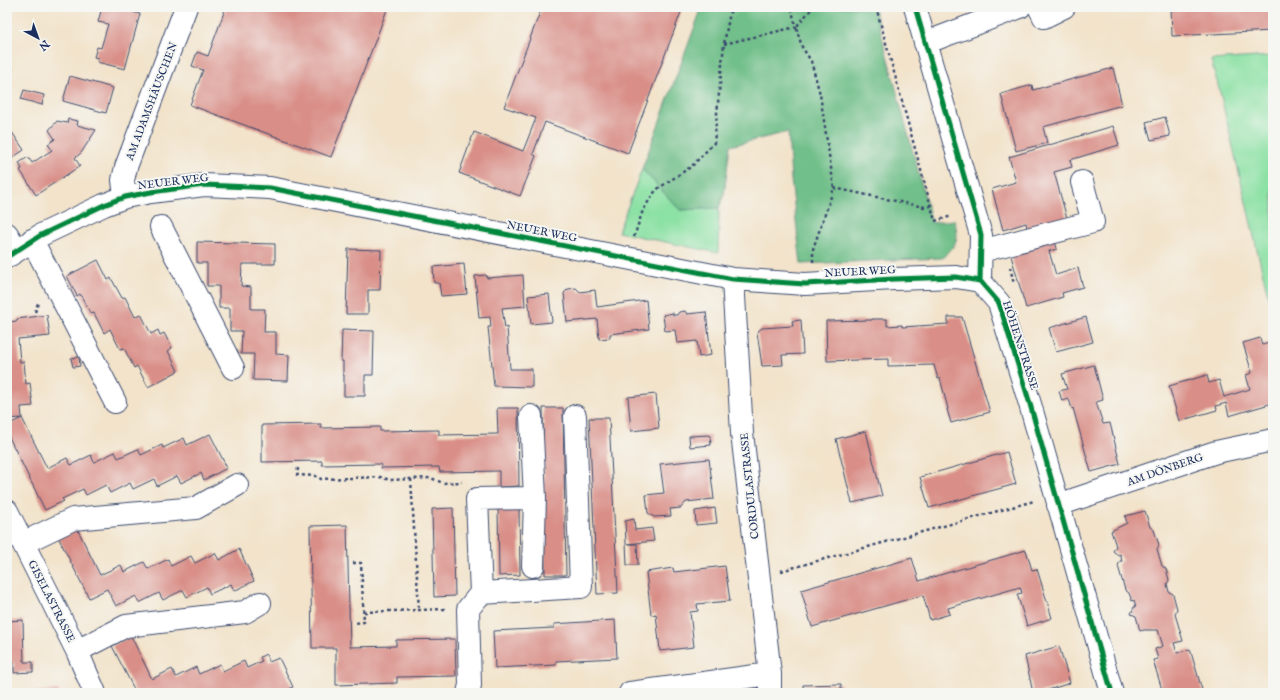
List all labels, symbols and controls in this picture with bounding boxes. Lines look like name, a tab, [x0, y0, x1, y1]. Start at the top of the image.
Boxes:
north arrow	[18, 18, 58, 58]
text: N	[35, 36, 53, 54]
street label: AM ADAMSHÄUSCHEN	[123, 40, 181, 163]
street label: NEUER WEG	[137, 171, 210, 193]
street label: NEUER WEG	[505, 218, 578, 246]
street label: NEUER WEG	[824, 263, 896, 281]
street label: HÖHENSTRASSE	[999, 299, 1041, 392]
street label: CORDULASTRASSE	[737, 432, 763, 540]
street label: AM DÖNBERG	[1125, 450, 1205, 490]
street label: GISELASTRASSE	[24, 558, 78, 645]

